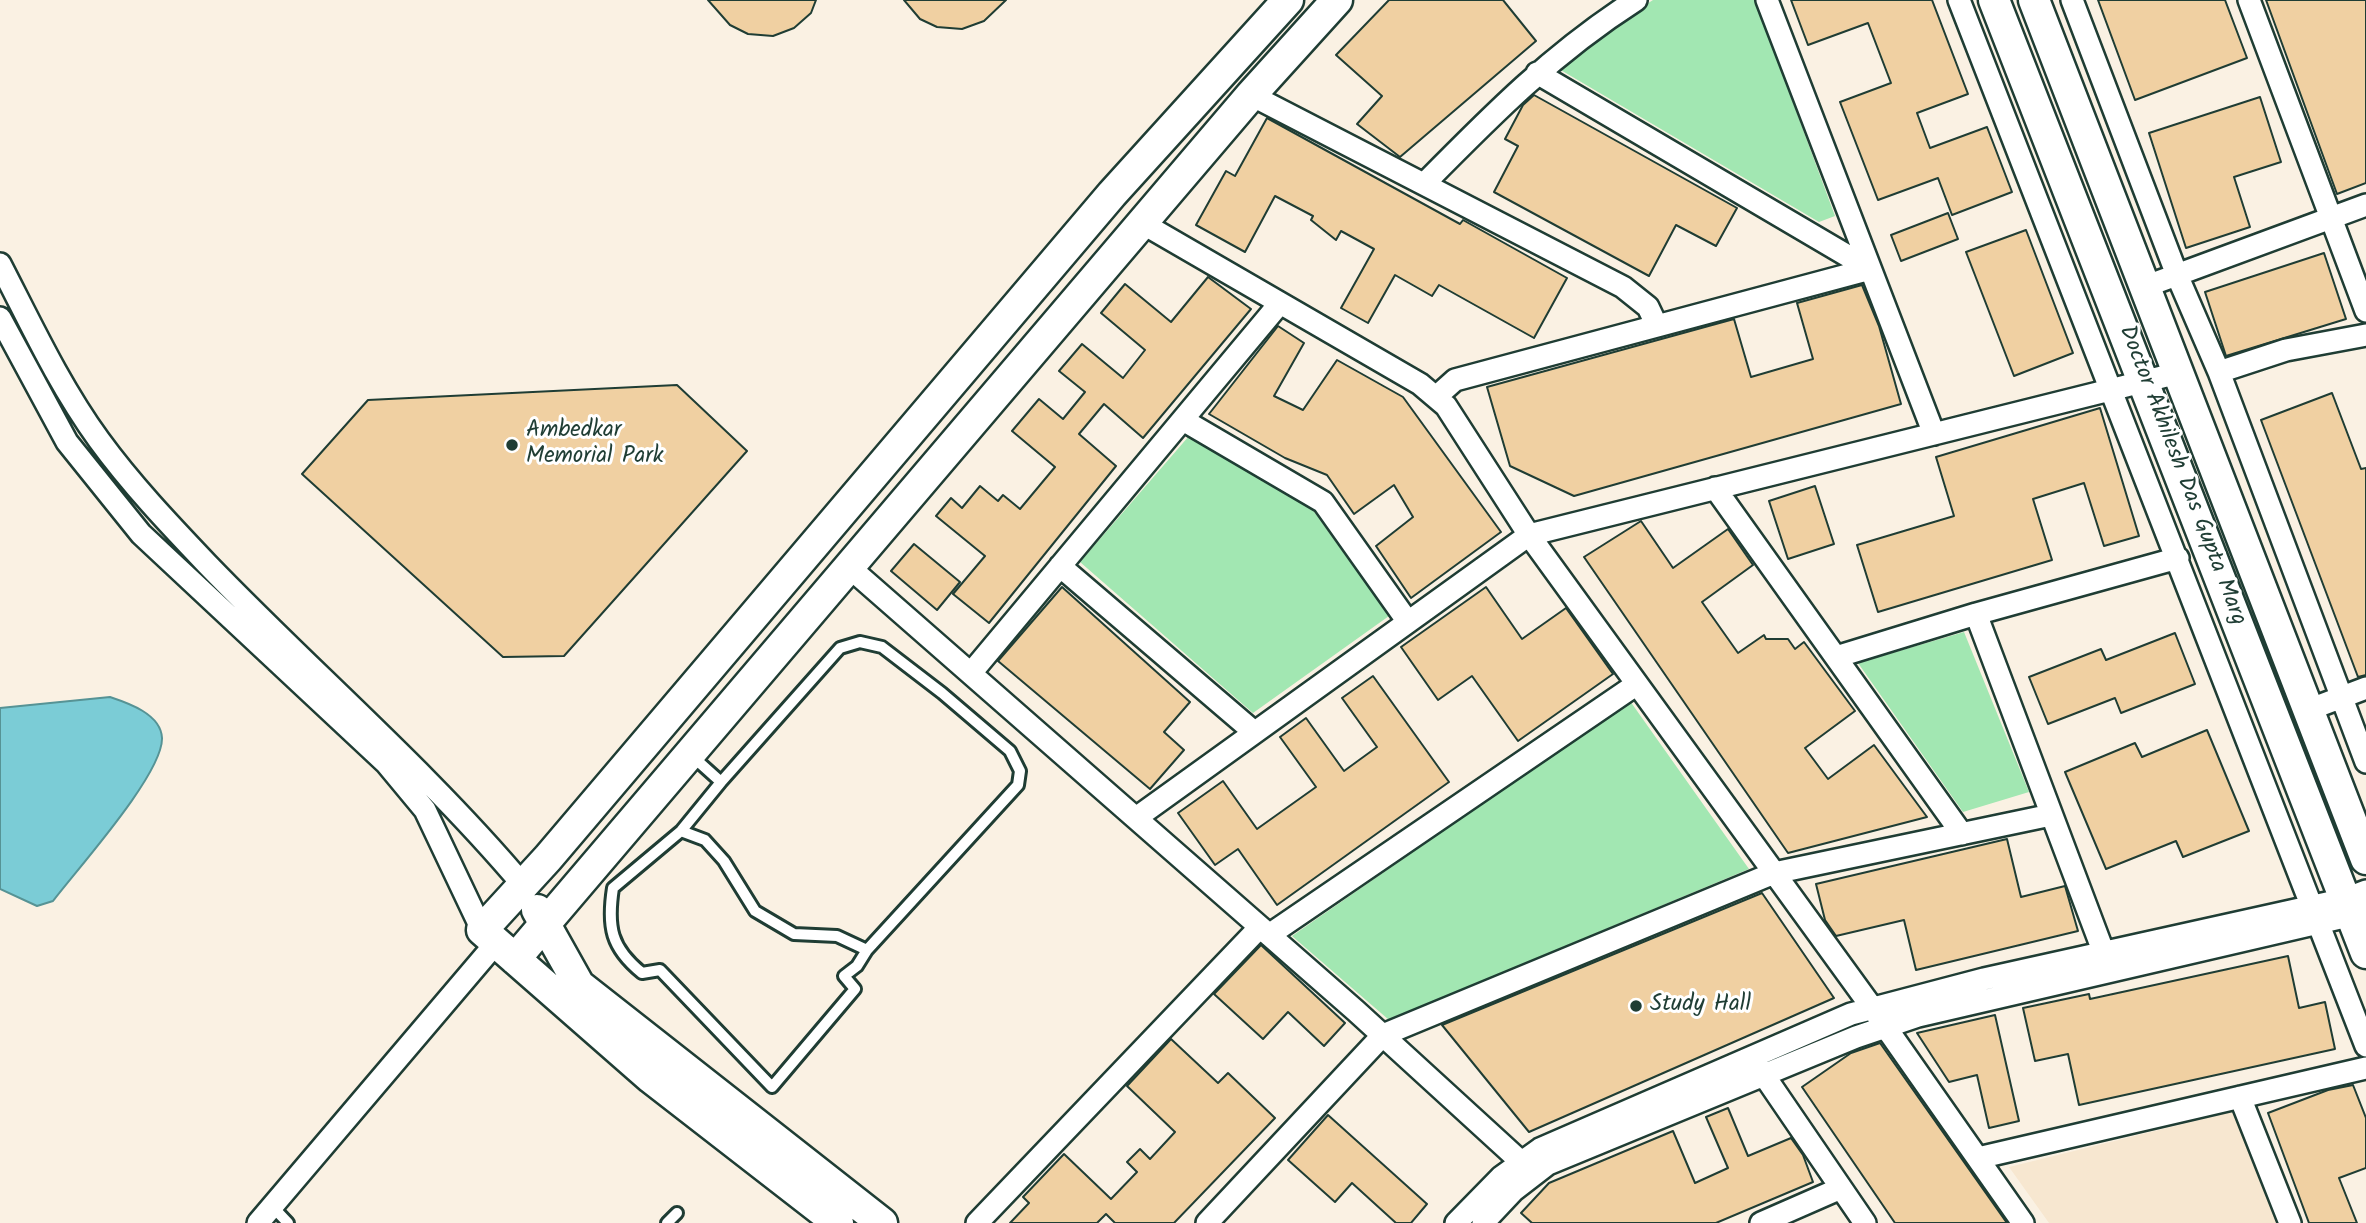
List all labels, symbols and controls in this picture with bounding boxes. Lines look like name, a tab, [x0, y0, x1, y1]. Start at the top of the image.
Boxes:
street label: Doctor Akhilesh Das Gupta Marg	[2111, 322, 2251, 630]
place label: Ambedkar Memorial Park	[526, 418, 664, 472]
marker: Ambedkar Memorial Park	[504, 437, 520, 453]
place label: Study Hall	[1650, 992, 1751, 1020]
marker: Study Hall	[1628, 998, 1644, 1014]

